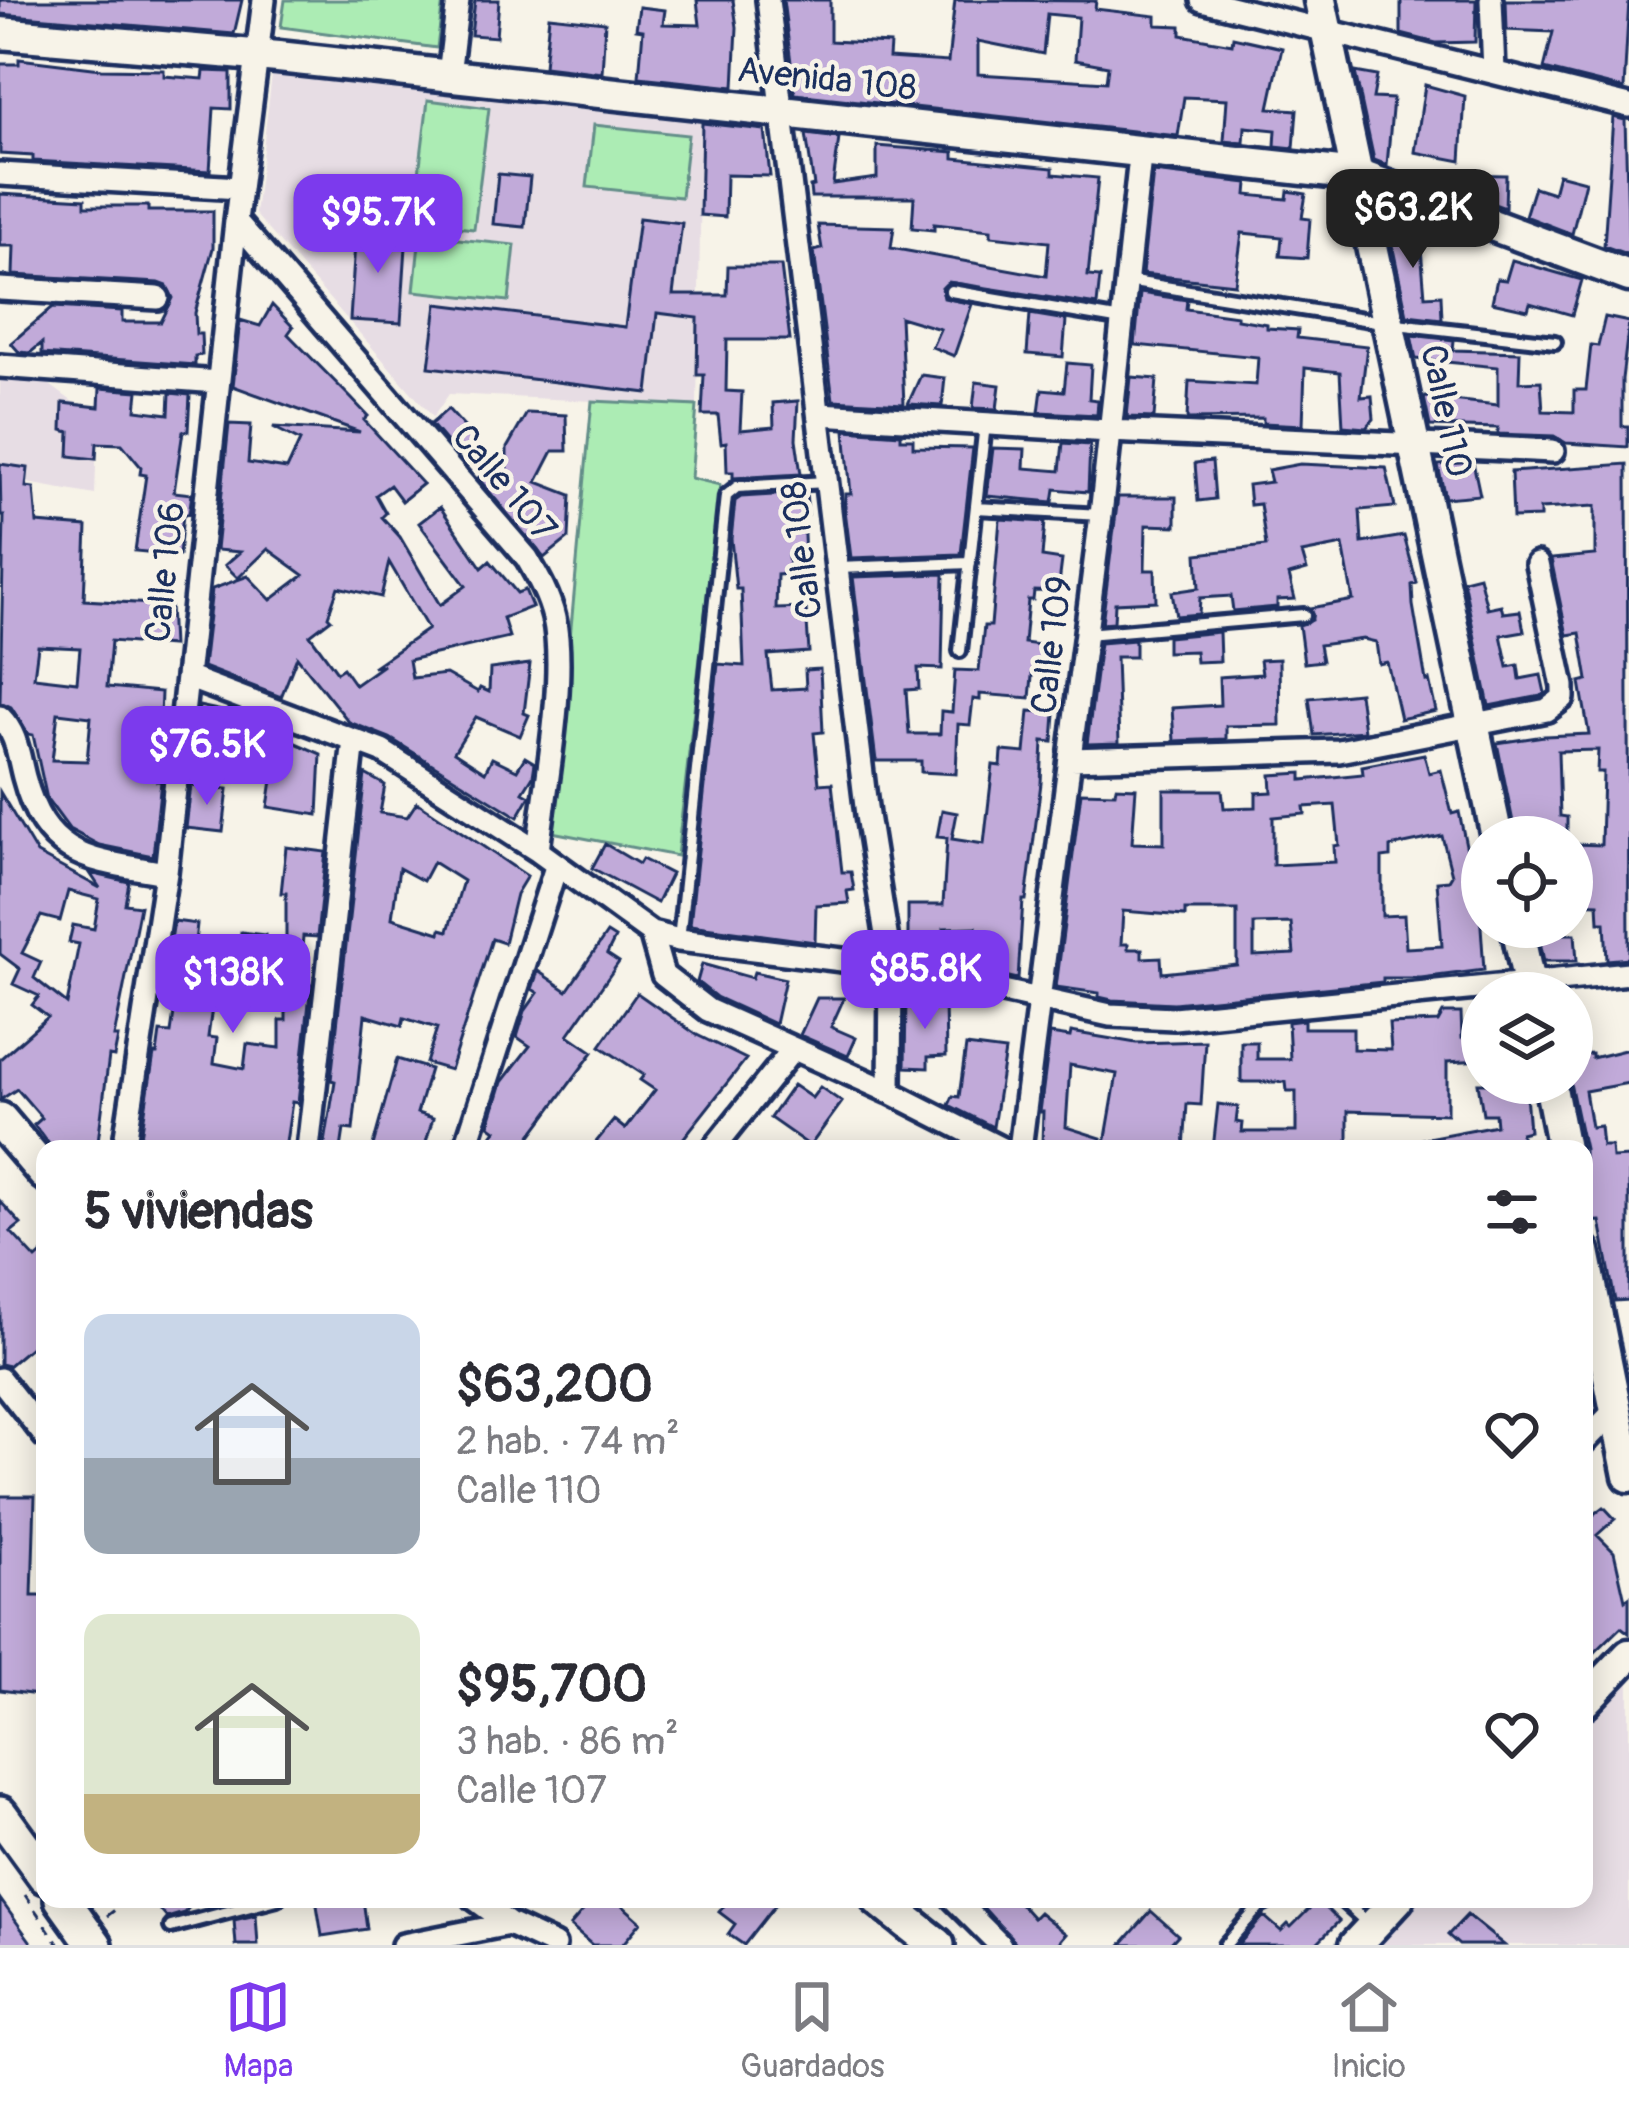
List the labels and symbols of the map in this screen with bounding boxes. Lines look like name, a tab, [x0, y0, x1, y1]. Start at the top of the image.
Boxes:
street label: Avenida 108	[735, 47, 919, 111]
pin: $63.2K	[1315, 169, 1511, 271]
pin: $95.7K	[280, 174, 476, 276]
street label: Calle 110	[1410, 341, 1482, 481]
street label: Calle 107	[442, 415, 566, 551]
street label: Calle 108	[771, 479, 833, 621]
street label: Calle 106	[135, 499, 195, 645]
street label: Calle 109	[1021, 573, 1083, 717]
pin: $76.5K	[109, 706, 305, 808]
pin: $85.8K	[827, 930, 1023, 1032]
pin: $138K	[149, 934, 317, 1036]

